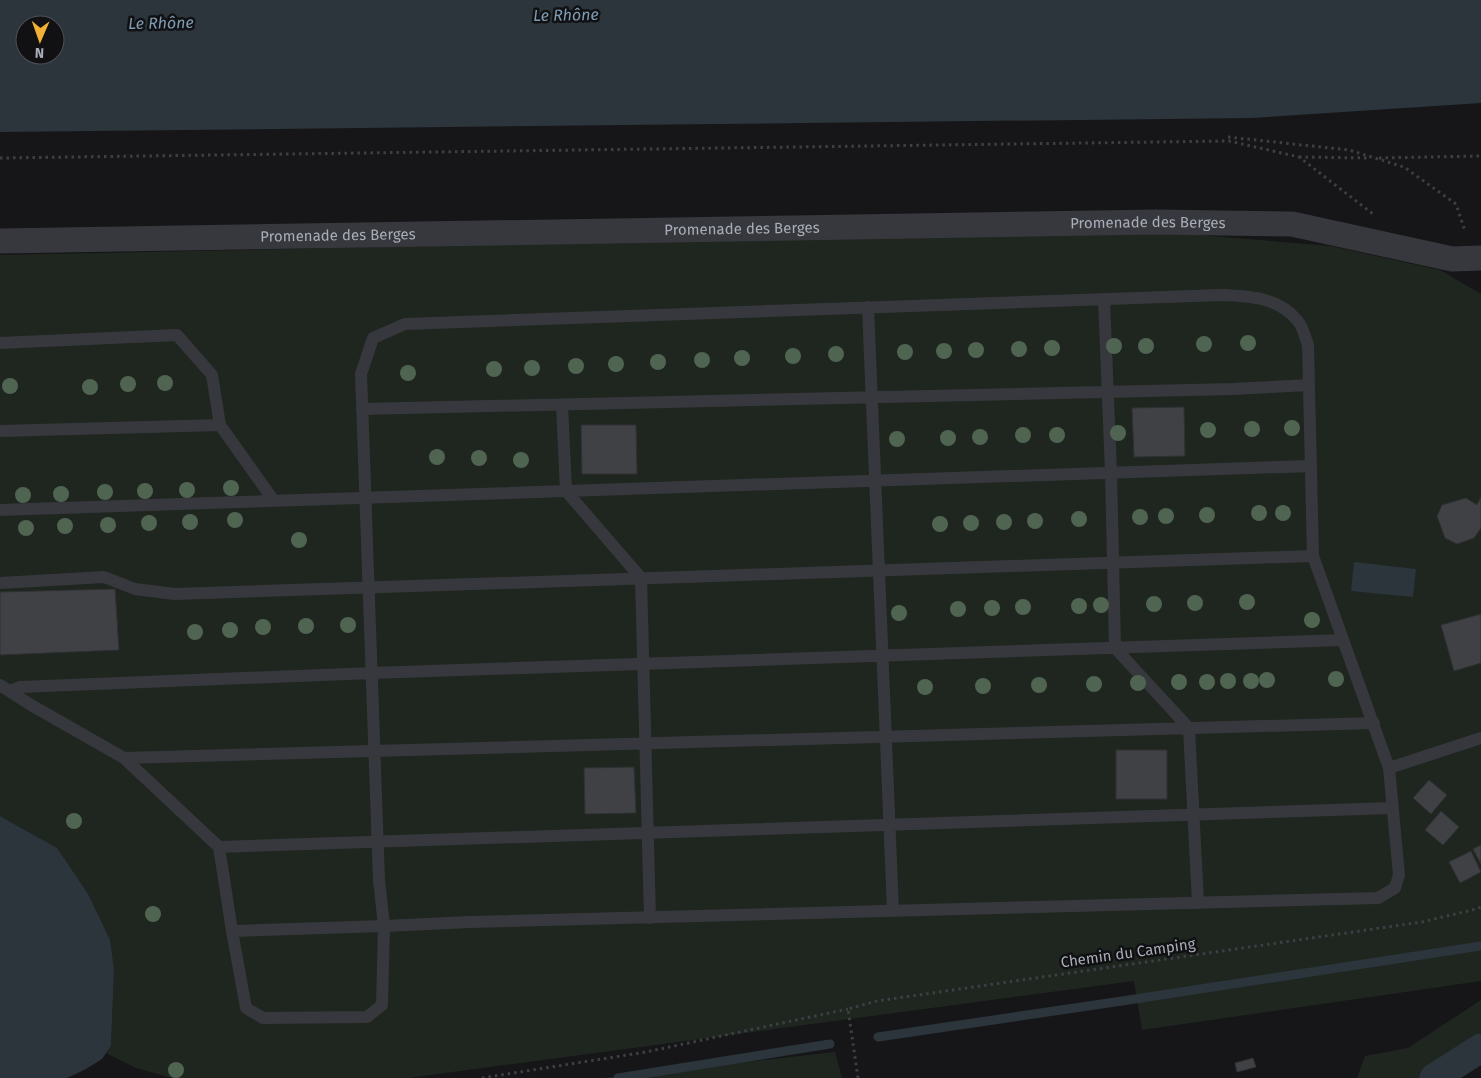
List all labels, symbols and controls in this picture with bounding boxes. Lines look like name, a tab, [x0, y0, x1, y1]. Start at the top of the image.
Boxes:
water label: Le Rhône	[533, 5, 599, 25]
water label: Le Rhône	[128, 13, 194, 33]
north arrow	[15, 15, 65, 65]
text: N	[35, 44, 45, 61]
street label: Promenade des Berges	[1070, 213, 1226, 232]
street label: Promenade des Berges	[664, 219, 820, 239]
street label: Promenade des Berges	[260, 225, 416, 246]
street label: Chemin du Camping	[1060, 935, 1197, 971]

